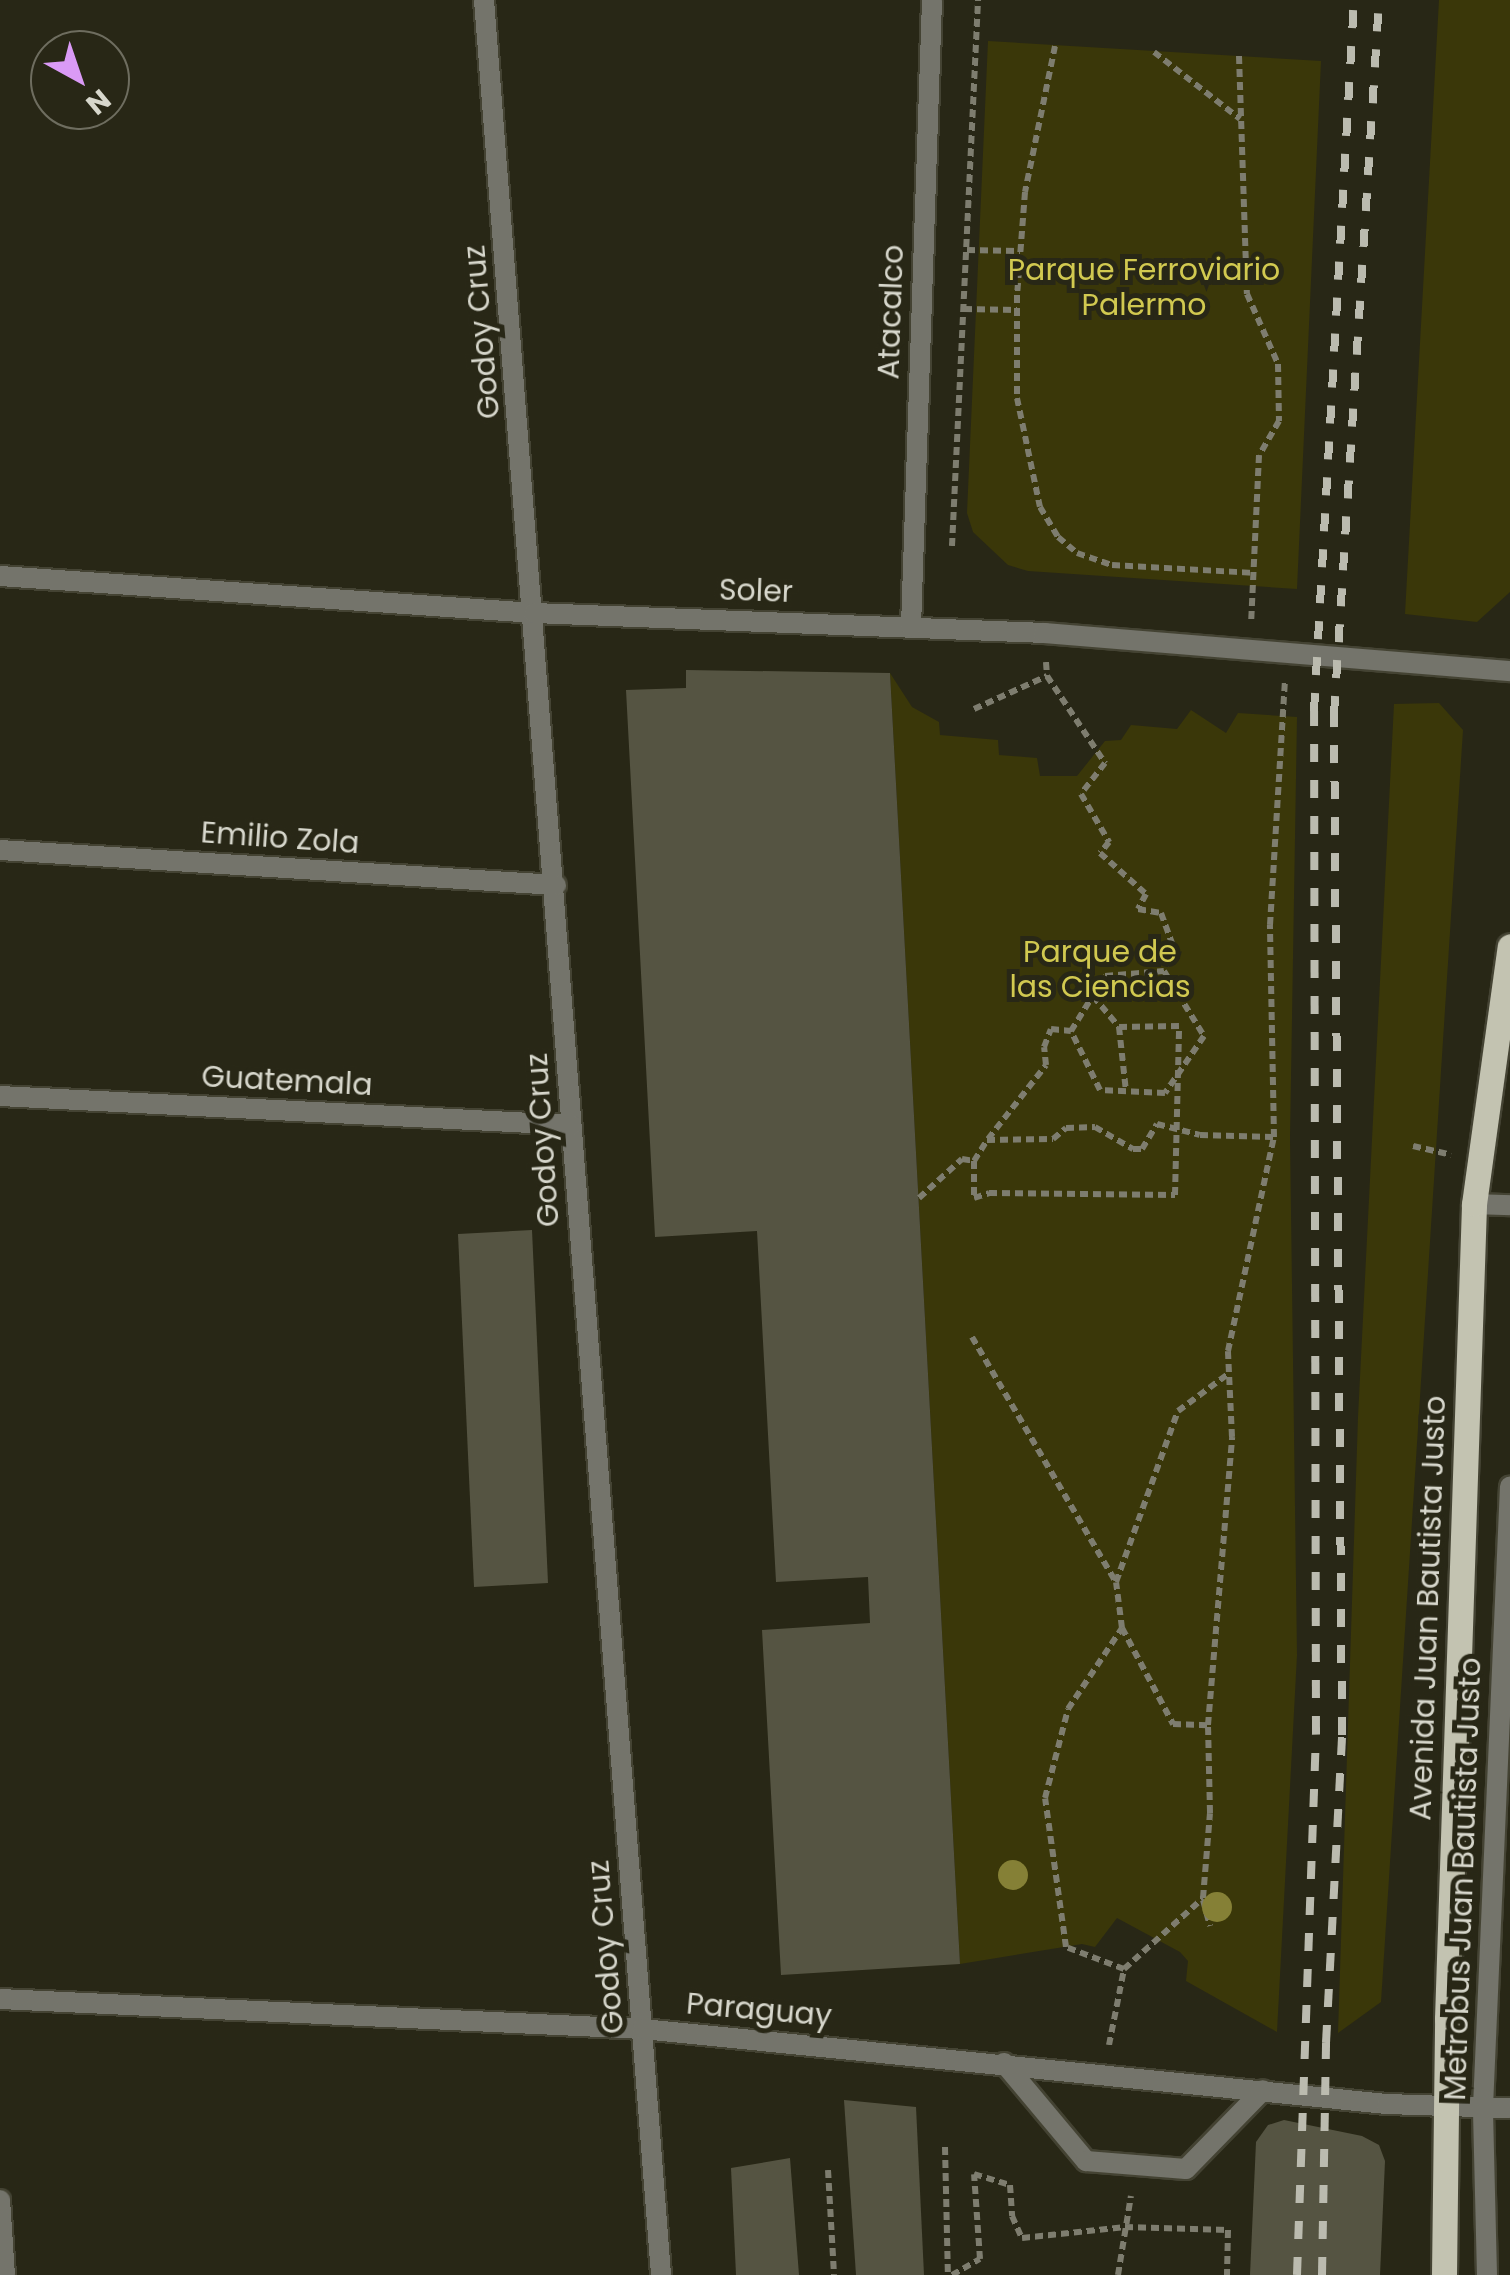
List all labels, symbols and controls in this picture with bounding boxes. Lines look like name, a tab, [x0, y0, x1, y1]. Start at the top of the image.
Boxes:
north arrow	[30, 30, 130, 130]
text: N	[78, 80, 119, 124]
street label: Godoy Cruz	[456, 244, 508, 420]
street label: Atacalco	[871, 244, 911, 380]
park label: Parque Ferroviario Palermo	[1008, 252, 1280, 322]
street label: Soler	[718, 572, 794, 610]
street label: Emilio Zola	[200, 815, 360, 861]
park label: Parque de las Ciencias	[1009, 934, 1191, 1004]
street label: Godoy Cruz	[519, 1052, 567, 1228]
street label: Guatemala	[201, 1059, 373, 1103]
street label: Avenida Juan Bautista Justo	[1403, 1395, 1453, 1821]
street label: Metrobus Juan Bautista Justo	[1437, 1657, 1489, 2101]
street label: Godoy Cruz	[580, 1859, 632, 2035]
street label: Paraguay	[685, 1986, 833, 2034]

